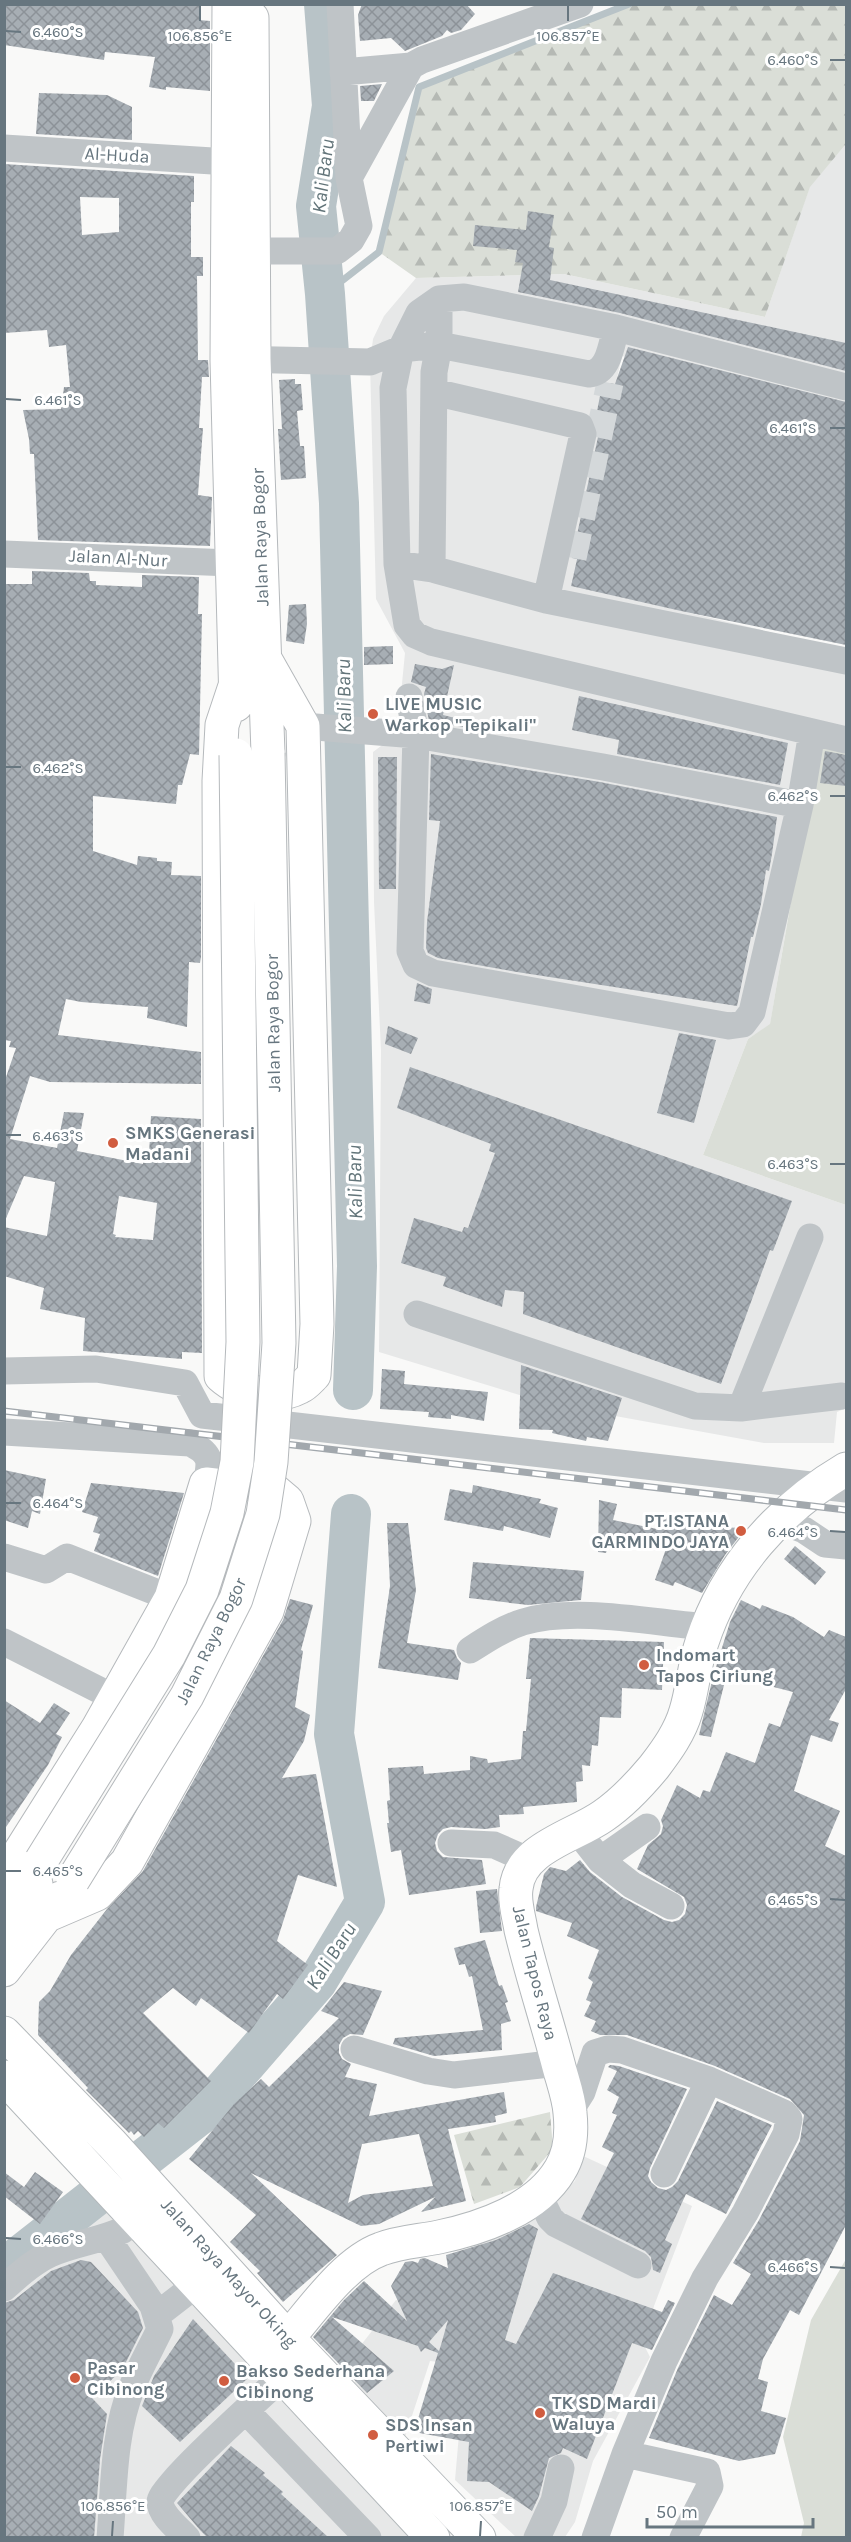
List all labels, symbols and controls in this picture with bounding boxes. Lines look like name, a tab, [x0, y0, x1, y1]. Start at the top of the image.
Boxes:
text: 6.460°S	[32, 23, 84, 41]
text: 106.856°E	[168, 27, 232, 45]
text: 106.857°E	[536, 27, 600, 45]
text: 6.460°S	[767, 51, 819, 69]
water label: Kali Baru	[307, 137, 339, 215]
street label: Al-Huda	[84, 142, 150, 168]
text: 6.461°S	[34, 391, 82, 409]
text: 6.461°S	[769, 419, 817, 437]
street label: Jalan Raya Bogor	[247, 467, 273, 606]
street label: Jalan Al-Nur	[68, 544, 168, 572]
water label: Kali Baru	[332, 658, 356, 734]
place label: LIVE MUSIC Warkop "Tepikali"	[385, 693, 536, 736]
marker: LIVE MUSIC Warkop "Tepikali"	[366, 707, 380, 721]
text: 6.462°S	[32, 759, 84, 777]
text: 6.462°S	[767, 787, 819, 805]
street label: Jalan Raya Bogor	[261, 953, 285, 1092]
place label: SMKS Generasi Madani	[125, 1122, 256, 1165]
text: 6.463°S	[32, 1127, 84, 1145]
marker: SMKS Generasi Madani	[106, 1136, 120, 1150]
water label: Kali Baru	[343, 1144, 367, 1220]
text: 6.463°S	[767, 1155, 819, 1173]
text: 6.464°S	[33, 1494, 83, 1512]
place label: PT.ISTANA GARMINDO JAYA	[591, 1510, 729, 1553]
text: 6.464°S	[768, 1523, 818, 1541]
marker: PT.ISTANA GARMINDO JAYA	[734, 1524, 748, 1538]
street label: Jalan Raya Bogor	[171, 1574, 251, 1708]
place label: Indomart Tapos Ciriung	[656, 1644, 773, 1687]
marker: Indomart Tapos Ciriung	[637, 1658, 651, 1672]
text: 6.465°S	[33, 1862, 83, 1880]
text: 6.465°S	[768, 1891, 818, 1909]
street label: Jalan Tapos Raya	[508, 1903, 562, 2043]
water label: Kali Baru	[301, 1918, 361, 1994]
street label: Jalan Raya Mayor Oking	[156, 2194, 302, 2352]
text: 6.466°S	[33, 2230, 84, 2248]
text: 6.466°S	[768, 2258, 819, 2276]
place label: Pasar Cibinong	[87, 2357, 165, 2400]
place label: Bakso Sederhana Cibinong	[236, 2360, 385, 2403]
marker: Pasar Cibinong	[68, 2371, 82, 2385]
marker: Bakso Sederhana Cibinong	[217, 2374, 231, 2388]
place label: TK SD Mardi Waluya	[552, 2392, 657, 2435]
marker: TK SD Mardi Waluya	[533, 2406, 547, 2420]
place label: SDS Insan Pertiwi	[385, 2414, 473, 2457]
marker: SDS Insan Pertiwi	[366, 2428, 380, 2442]
scale bar	[647, 2491, 814, 2529]
text: 106.856°E	[81, 2497, 145, 2515]
text: 106.857°E	[449, 2497, 513, 2515]
text: 50 m	[656, 2501, 698, 2523]

